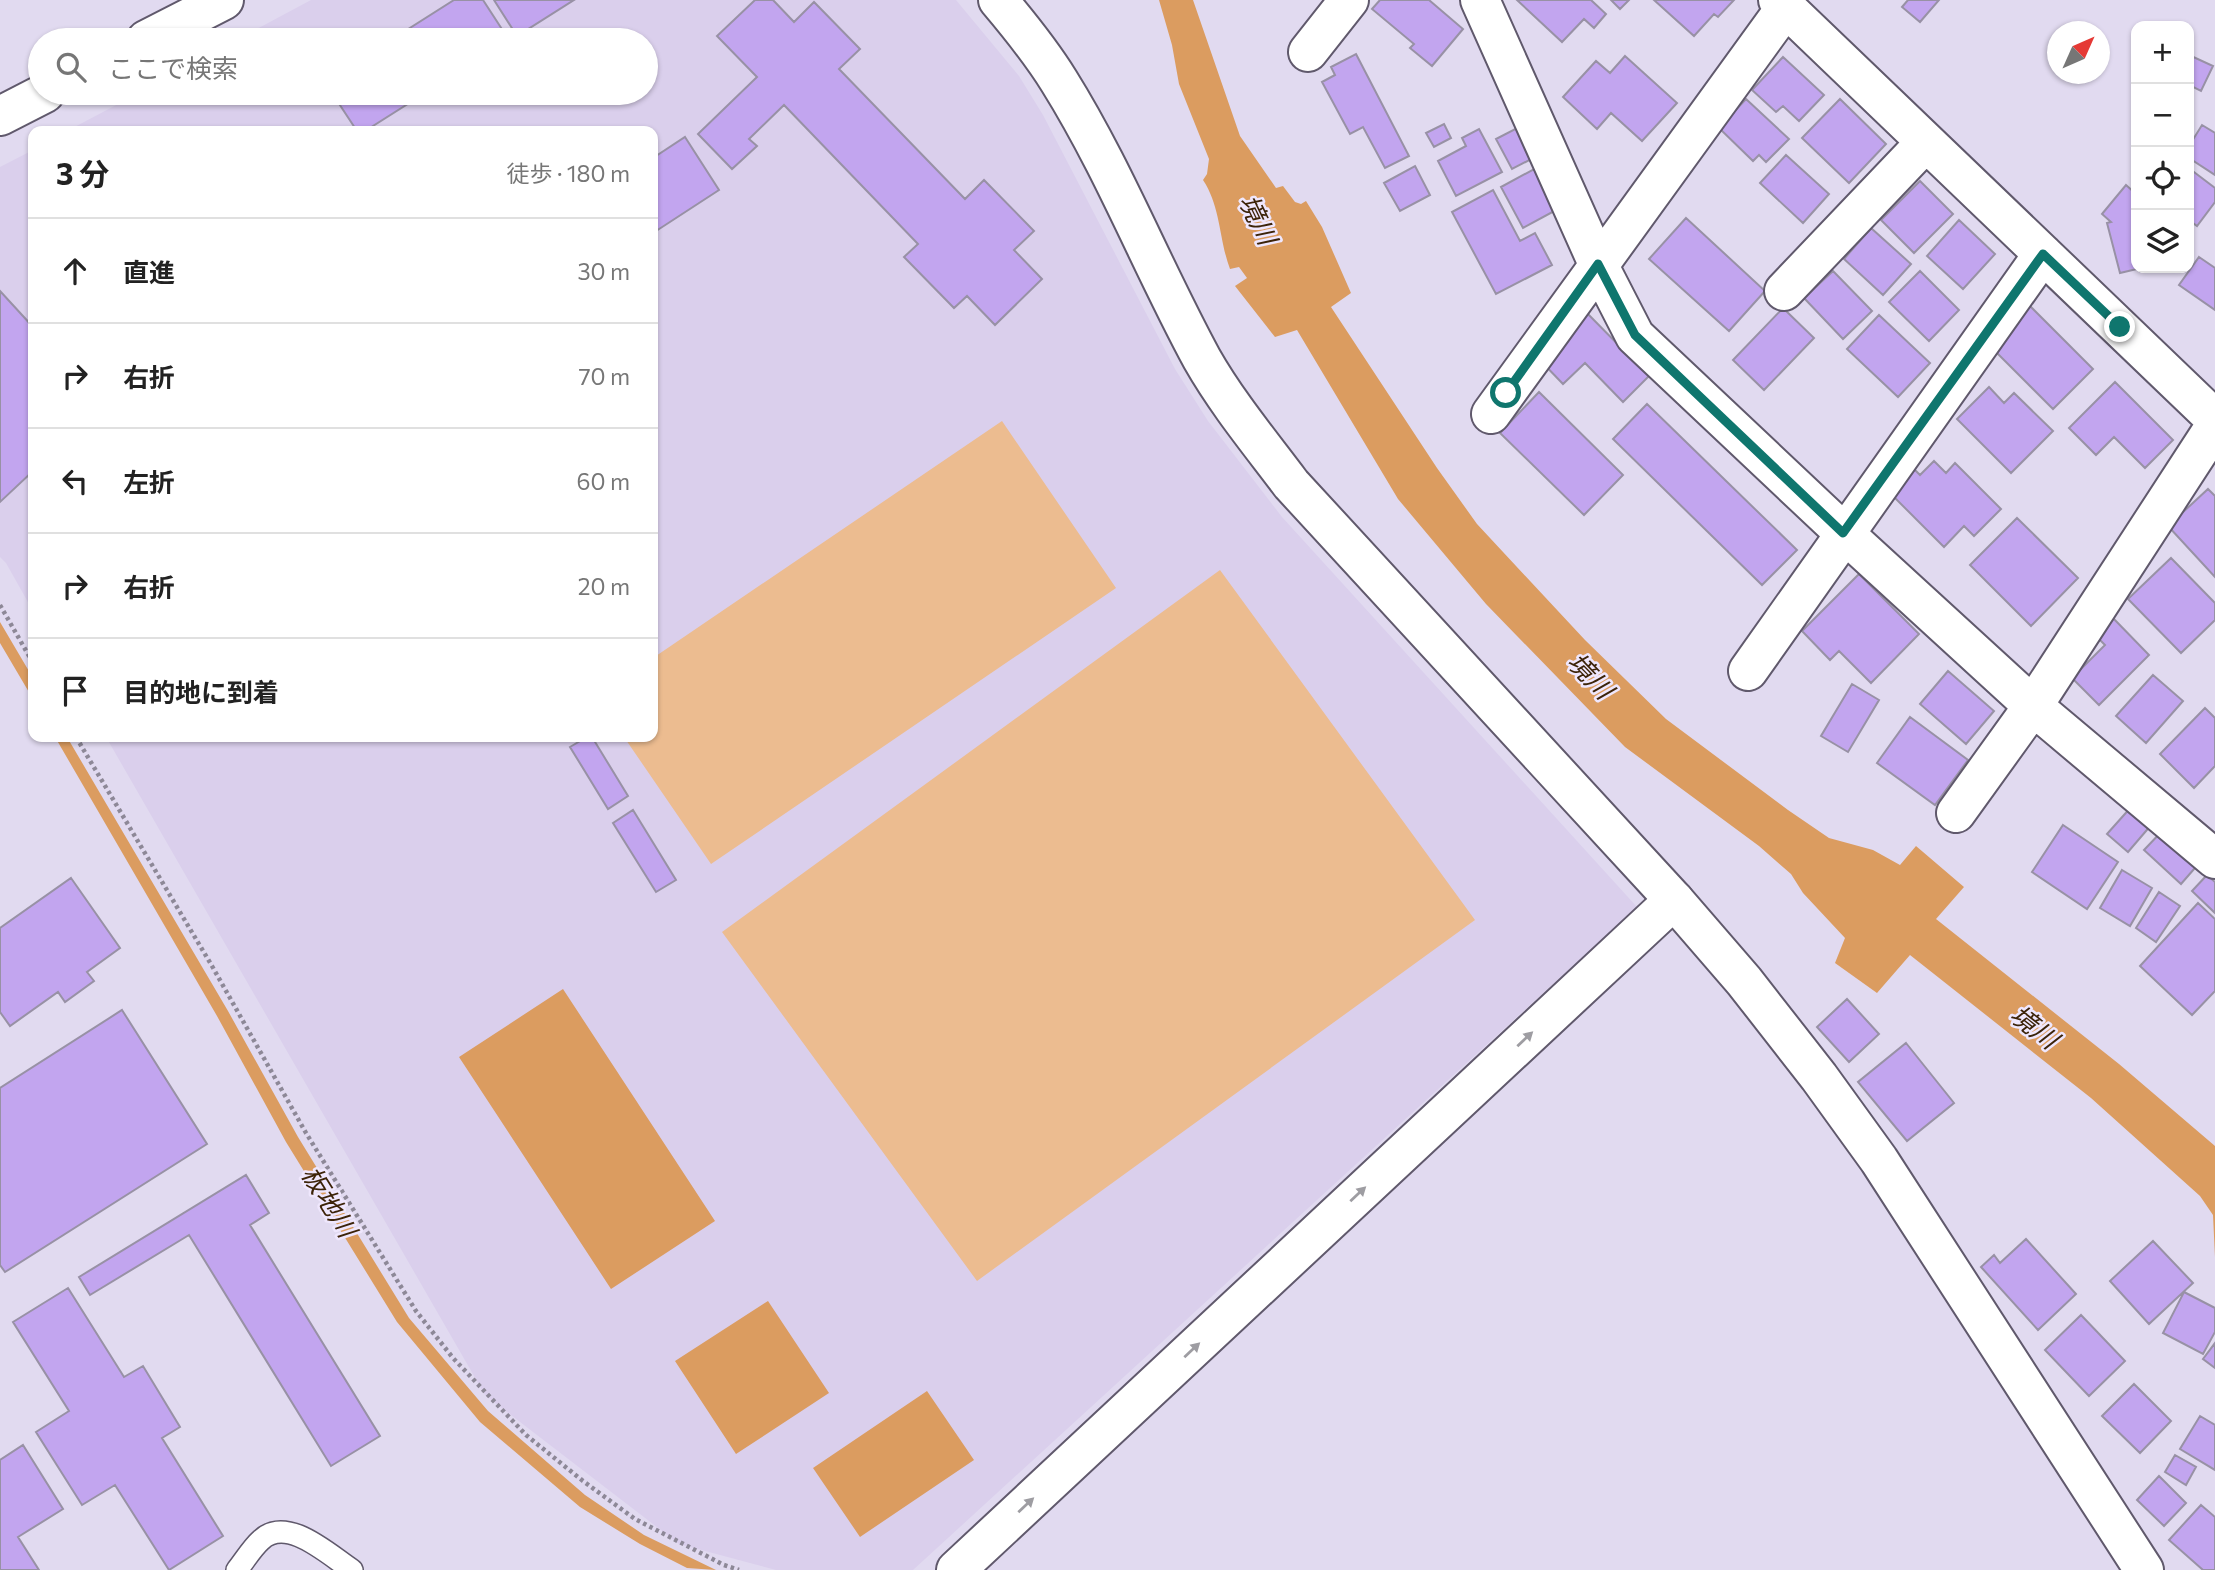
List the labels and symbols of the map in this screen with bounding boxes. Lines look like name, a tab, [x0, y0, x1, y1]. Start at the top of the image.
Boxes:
north arrow	[2047, 21, 2110, 84]
water label: 境川	[1234, 189, 1286, 252]
route end	[2104, 311, 2135, 342]
route start	[1490, 377, 1521, 408]
water label: 境川	[1562, 646, 1622, 707]
water label: 境川	[2005, 998, 2067, 1056]
one-way arrow	[1516, 1032, 1533, 1048]
water label: 板地川	[296, 1160, 365, 1245]
one-way arrow	[1349, 1187, 1366, 1203]
one-way arrow	[1183, 1342, 1200, 1358]
one-way arrow	[1017, 1497, 1034, 1513]

